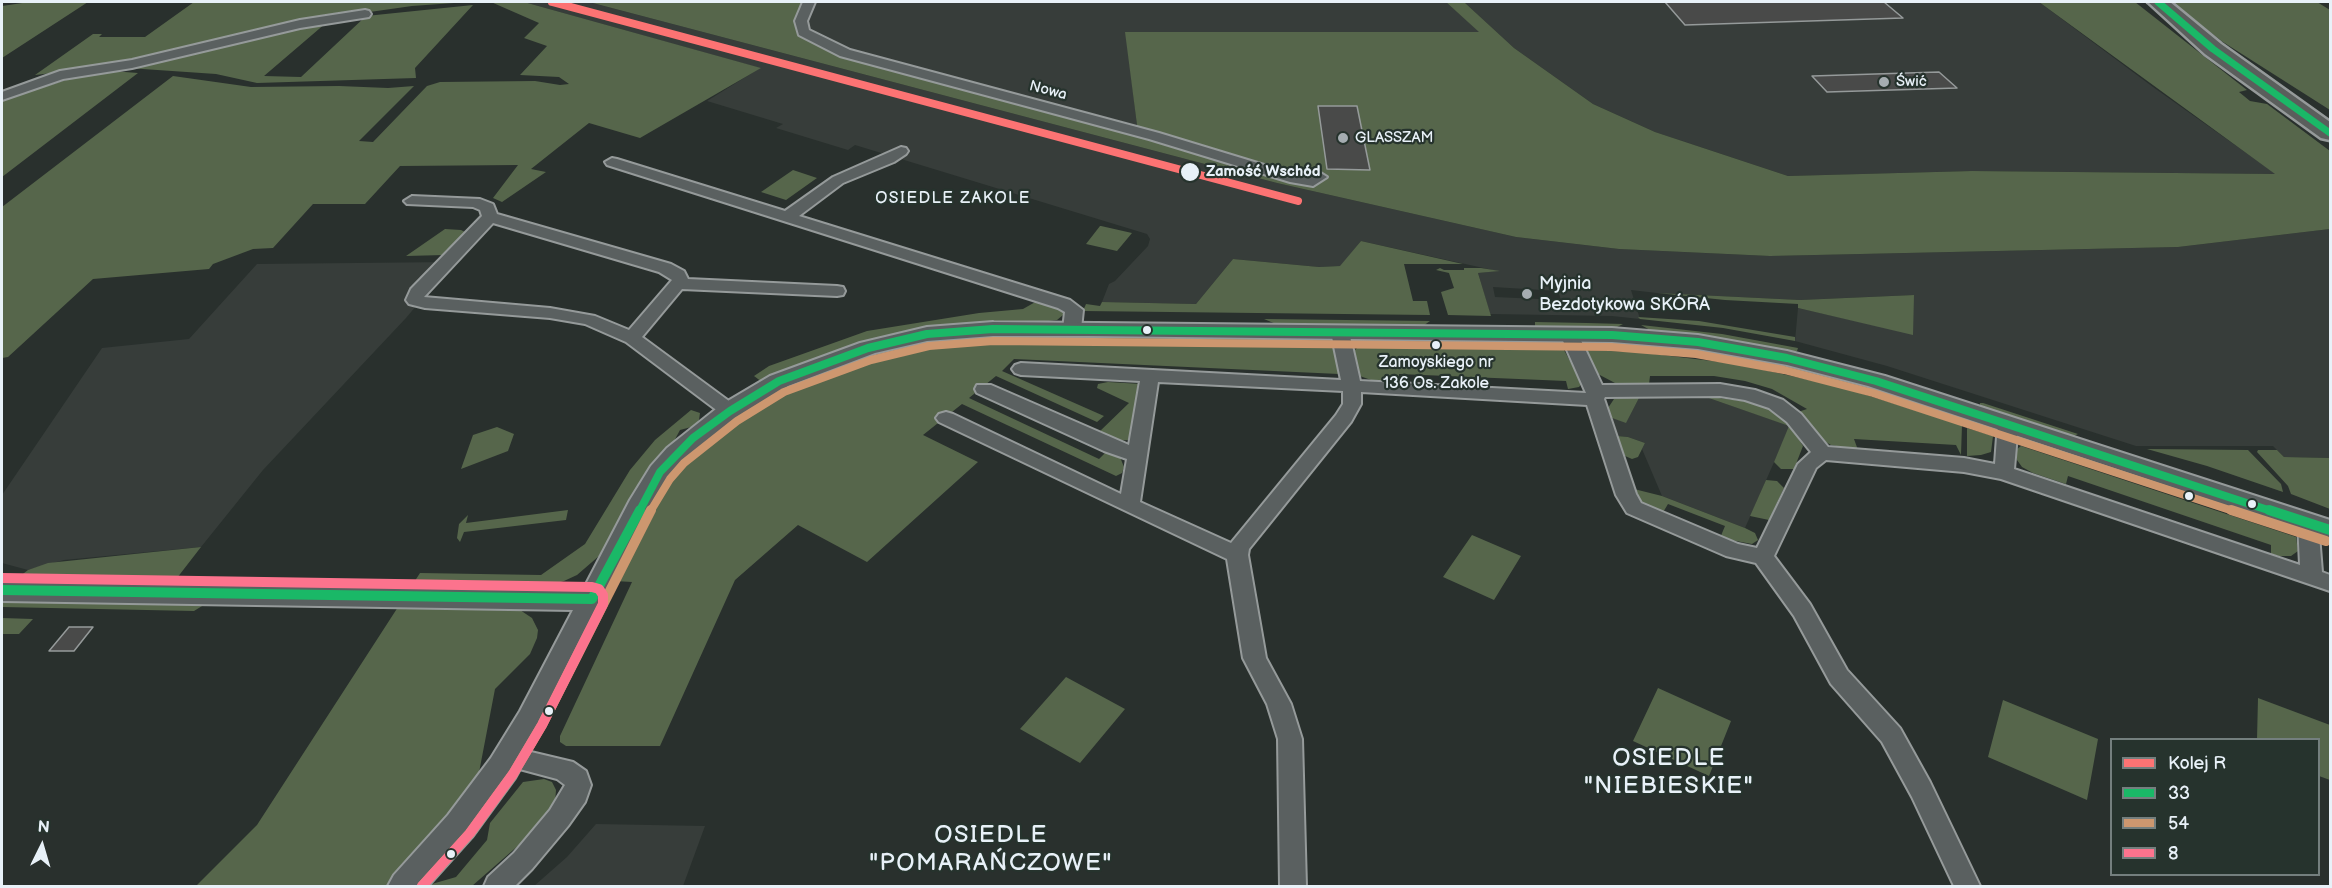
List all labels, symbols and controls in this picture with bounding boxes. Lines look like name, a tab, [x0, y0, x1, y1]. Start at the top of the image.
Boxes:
place label: Świć	[1896, 73, 1927, 91]
marker: Świć	[1877, 75, 1891, 89]
street label: Nowa	[1027, 77, 1069, 105]
place label: GLASSZAM	[1355, 129, 1433, 147]
marker: GLASSZAM	[1336, 131, 1350, 145]
marker: Zamość Wschód	[1179, 161, 1201, 183]
place label: Zamość Wschód	[1206, 163, 1320, 181]
district label: OSIEDLE ZAKOLE	[875, 189, 1031, 209]
place label: Myjnia Bezdotykowa SKÓRA	[1539, 273, 1710, 316]
marker: Myjnia Bezdotykowa SKÓRA	[1520, 287, 1534, 301]
unlabelled marker	[1141, 324, 1153, 336]
marker: Zamoyskiego nr 136 Os. Zakole	[1430, 339, 1442, 351]
place label: Zamoyskiego nr 136 Os. Zakole	[1379, 353, 1493, 391]
unlabelled marker	[2183, 490, 2195, 502]
unlabelled marker	[2246, 498, 2258, 510]
unlabelled marker	[543, 705, 555, 717]
legend	[2110, 738, 2320, 876]
district label: OSIEDLE "NIEBIESKIE"	[1584, 745, 1754, 801]
text: Kolej R	[2168, 753, 2226, 774]
text: 33	[2168, 783, 2190, 804]
text: 54	[2168, 813, 2189, 834]
north arrow	[12, 816, 72, 876]
text: N	[37, 818, 50, 838]
district label: OSIEDLE "POMARAŃCZOWE"	[869, 822, 1113, 878]
text: 8	[2168, 843, 2179, 864]
unlabelled marker	[445, 848, 457, 860]

